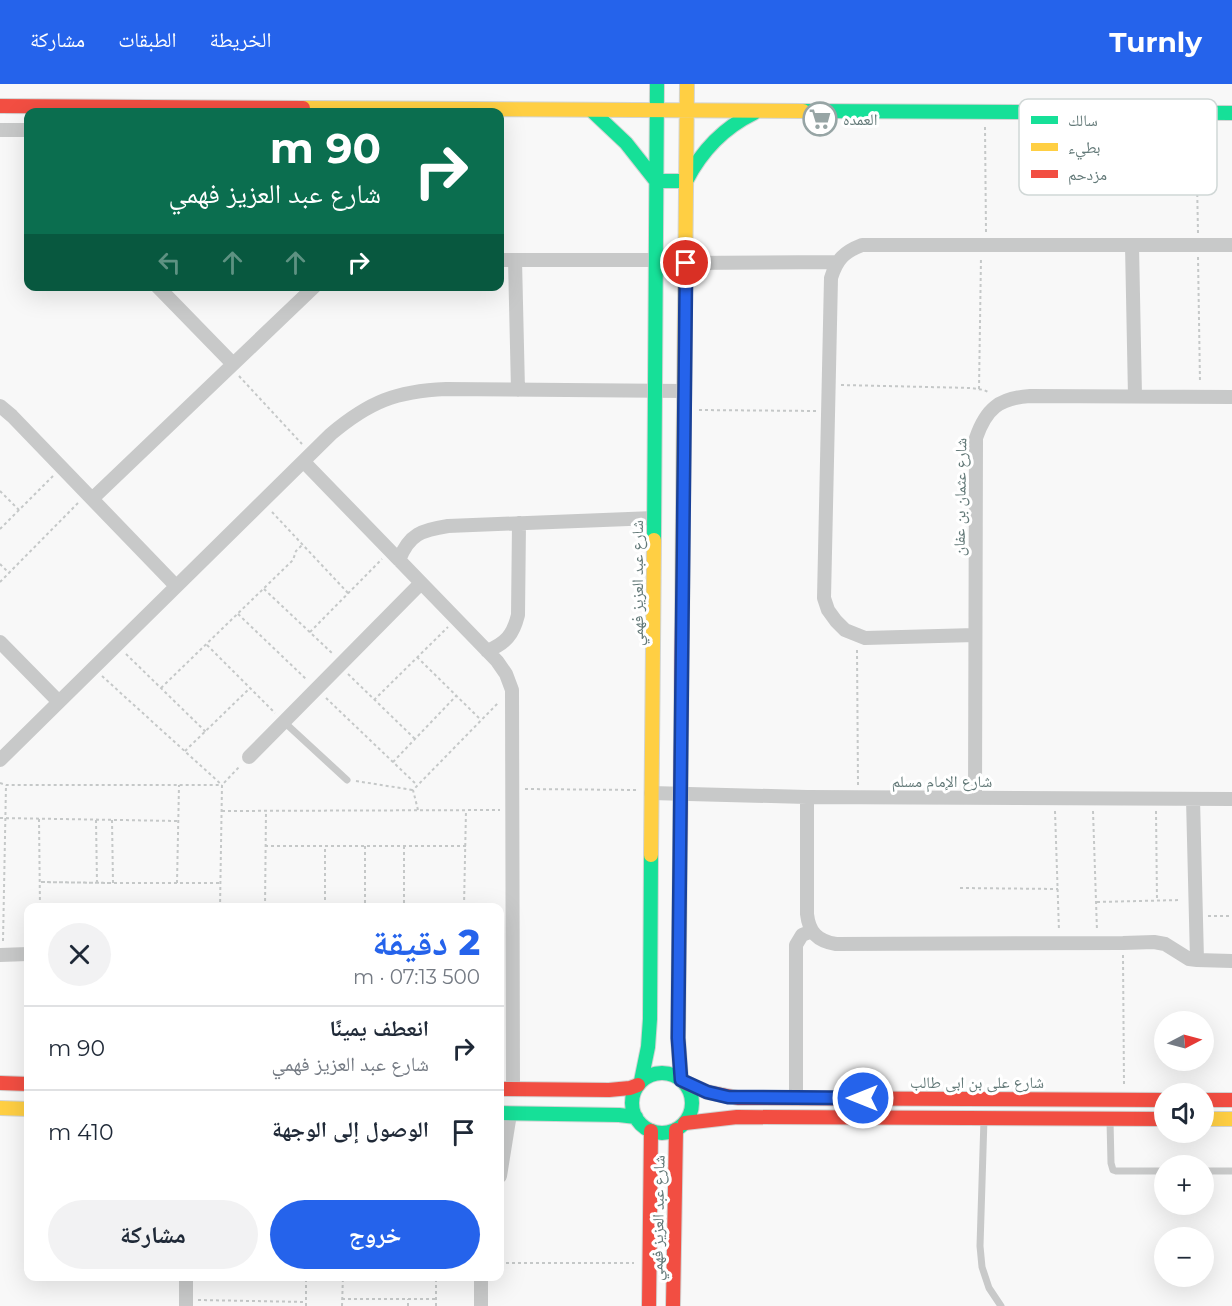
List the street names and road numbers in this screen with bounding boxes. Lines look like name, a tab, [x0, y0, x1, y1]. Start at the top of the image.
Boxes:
street label: شارع عثمان بن عفان	[949, 438, 972, 556]
street label: شارع عبد العزيز فهمي	[628, 520, 650, 646]
street label: شارع الإمام مسلم	[892, 772, 992, 792]
street label: شارع على بن ابى طالب	[910, 1073, 1044, 1093]
street label: شارع عبد العزيز فهمي	[647, 1155, 672, 1281]

